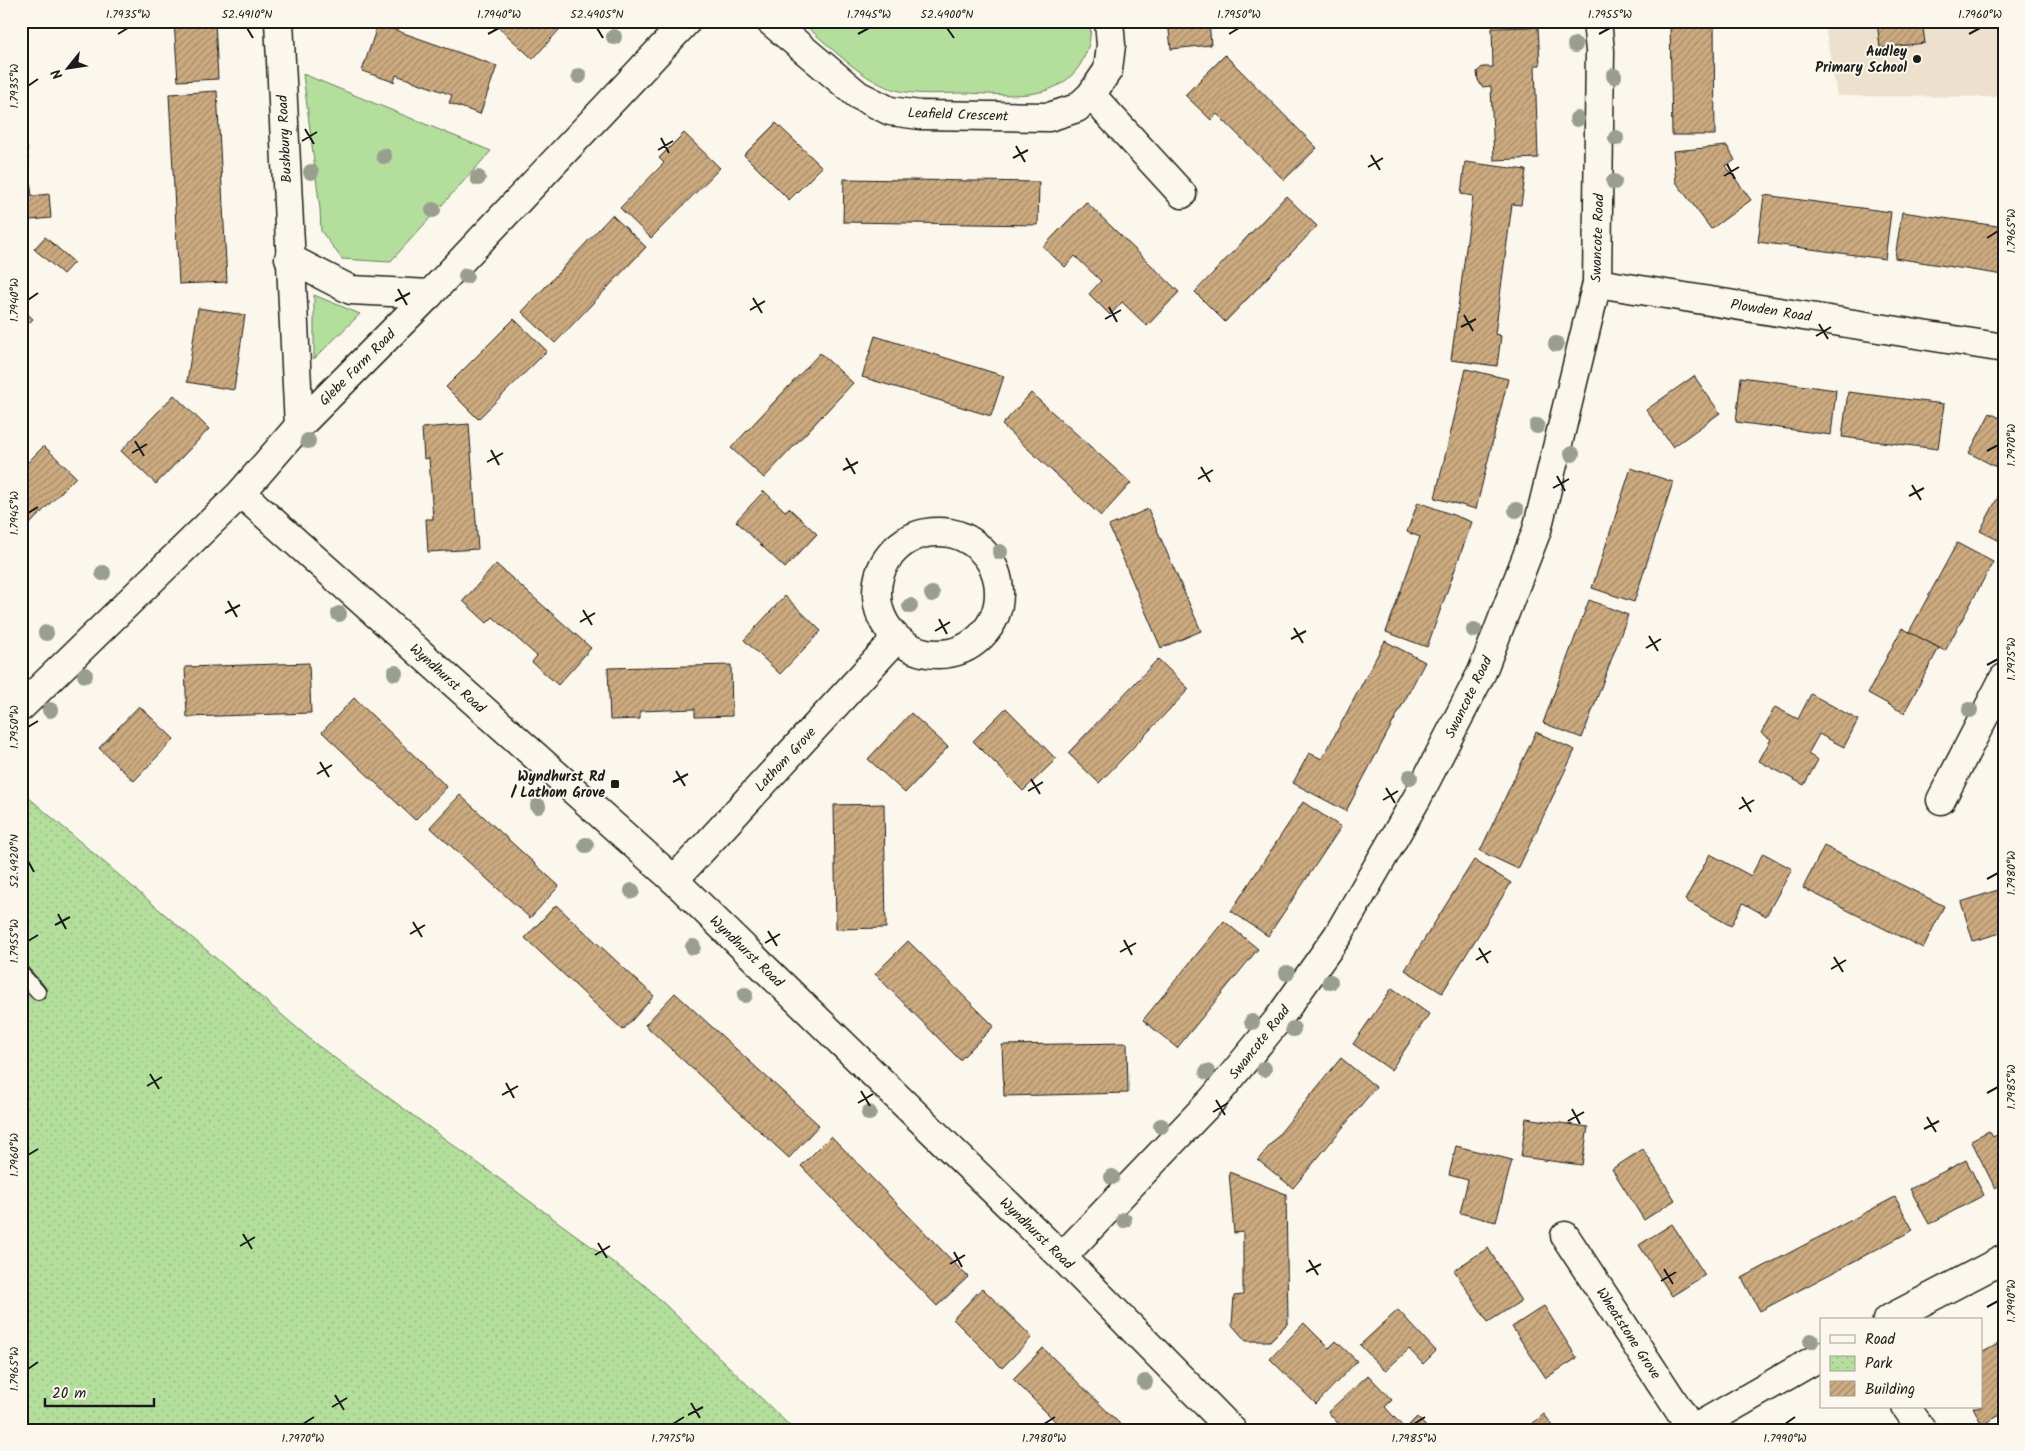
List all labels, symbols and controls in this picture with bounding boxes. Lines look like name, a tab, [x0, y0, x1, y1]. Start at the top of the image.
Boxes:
text: 1.7935°W	[106, 5, 150, 24]
text: 52.4910°N	[222, 5, 272, 24]
text: 1.7940°W	[477, 5, 521, 24]
text: 52.4905°N	[570, 5, 624, 24]
text: 1.7945°W	[847, 5, 891, 24]
text: 52.4900°N	[921, 5, 973, 24]
text: 1.7950°W	[1217, 5, 1261, 24]
text: 1.7955°W	[1588, 5, 1632, 24]
text: 1.7960°W	[1958, 5, 2002, 24]
place label: Audley Primary School	[1815, 41, 1908, 79]
north arrow	[42, 42, 92, 92]
marker: Audley Primary School	[1911, 53, 1923, 65]
text: 1.7935°W	[5, 64, 24, 108]
text: N	[46, 65, 69, 83]
street label: Bushbury Road	[272, 93, 298, 184]
street label: Leafield Crescent	[907, 102, 1009, 128]
street label: Swancote Road	[1585, 192, 1611, 283]
text: 1.7965°W	[2002, 209, 2021, 253]
text: 1.7940°W	[5, 278, 24, 322]
street label: Plowden Road	[1729, 294, 1814, 328]
street label: Glebe Farm Road	[314, 324, 402, 411]
text: 1.7970°W	[2002, 424, 2021, 466]
text: 1.7945°W	[5, 491, 24, 535]
text: 1.7975°W	[2002, 637, 2021, 681]
street label: Wyndhurst Road	[404, 638, 491, 720]
street label: Swancote Road	[1440, 652, 1499, 742]
text: 1.7950°W	[5, 705, 24, 749]
street label: Lathom Grove	[750, 722, 822, 797]
place label: Wyndhurst Rd / Lathom Grove	[510, 766, 605, 804]
marker: Wyndhurst Rd / Lathom Grove	[609, 778, 621, 790]
text: 52.4920°N	[5, 834, 24, 888]
text: 1.7980°W	[2002, 851, 2021, 895]
street label: Wyndhurst Road	[704, 910, 789, 994]
text: 1.7955°W	[5, 919, 24, 963]
street label: Swancote Road	[1224, 1000, 1296, 1084]
text: 1.7985°W	[2002, 1064, 2021, 1110]
text: 1.7960°W	[5, 1133, 24, 1177]
street label: Wyndhurst Road	[994, 1192, 1079, 1276]
text: 1.7990°W	[2002, 1279, 2021, 1323]
street label: Wheatstone Grove	[1590, 1283, 1667, 1384]
legend	[1820, 1318, 1982, 1408]
text: Road	[1865, 1328, 1896, 1352]
text: 1.7965°W	[5, 1347, 24, 1391]
text: Park	[1865, 1352, 1893, 1376]
scale bar	[45, 1376, 154, 1408]
text: Building	[1865, 1378, 1915, 1402]
text: 20 m	[52, 1382, 86, 1406]
text: 1.7970°W	[282, 1429, 324, 1448]
text: 1.7975°W	[651, 1429, 695, 1448]
text: 1.7980°W	[1022, 1429, 1066, 1448]
text: 1.7985°W	[1391, 1429, 1437, 1448]
text: 1.7990°W	[1763, 1429, 1807, 1448]

